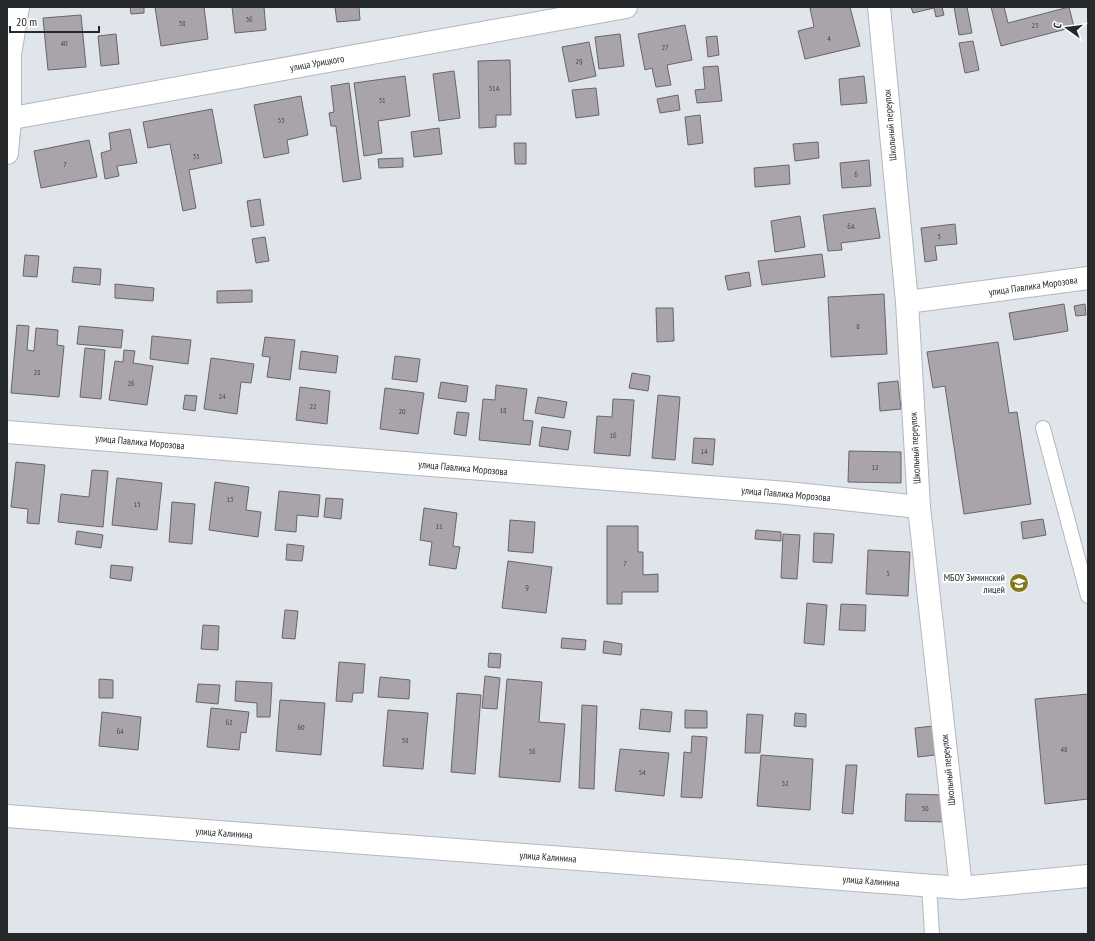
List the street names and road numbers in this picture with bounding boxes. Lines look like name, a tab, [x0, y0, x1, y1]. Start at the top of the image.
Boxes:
street label: улица Урицкого	[289, 52, 345, 74]
street label: Школьный переулок	[880, 89, 900, 161]
street label: улица Павлика Морозова	[988, 273, 1078, 299]
street label: Школьный переулок	[907, 412, 923, 484]
street label: улица Павлика Морозова	[95, 432, 185, 452]
street label: улица Павлика Морозова	[418, 458, 508, 478]
street label: улица Павлика Морозова	[741, 484, 831, 504]
street label: Школьный переулок	[938, 733, 958, 806]
street label: улица Калинина	[195, 825, 253, 841]
street label: улица Калинина	[519, 849, 577, 865]
street label: улица Калинина	[842, 873, 900, 889]

